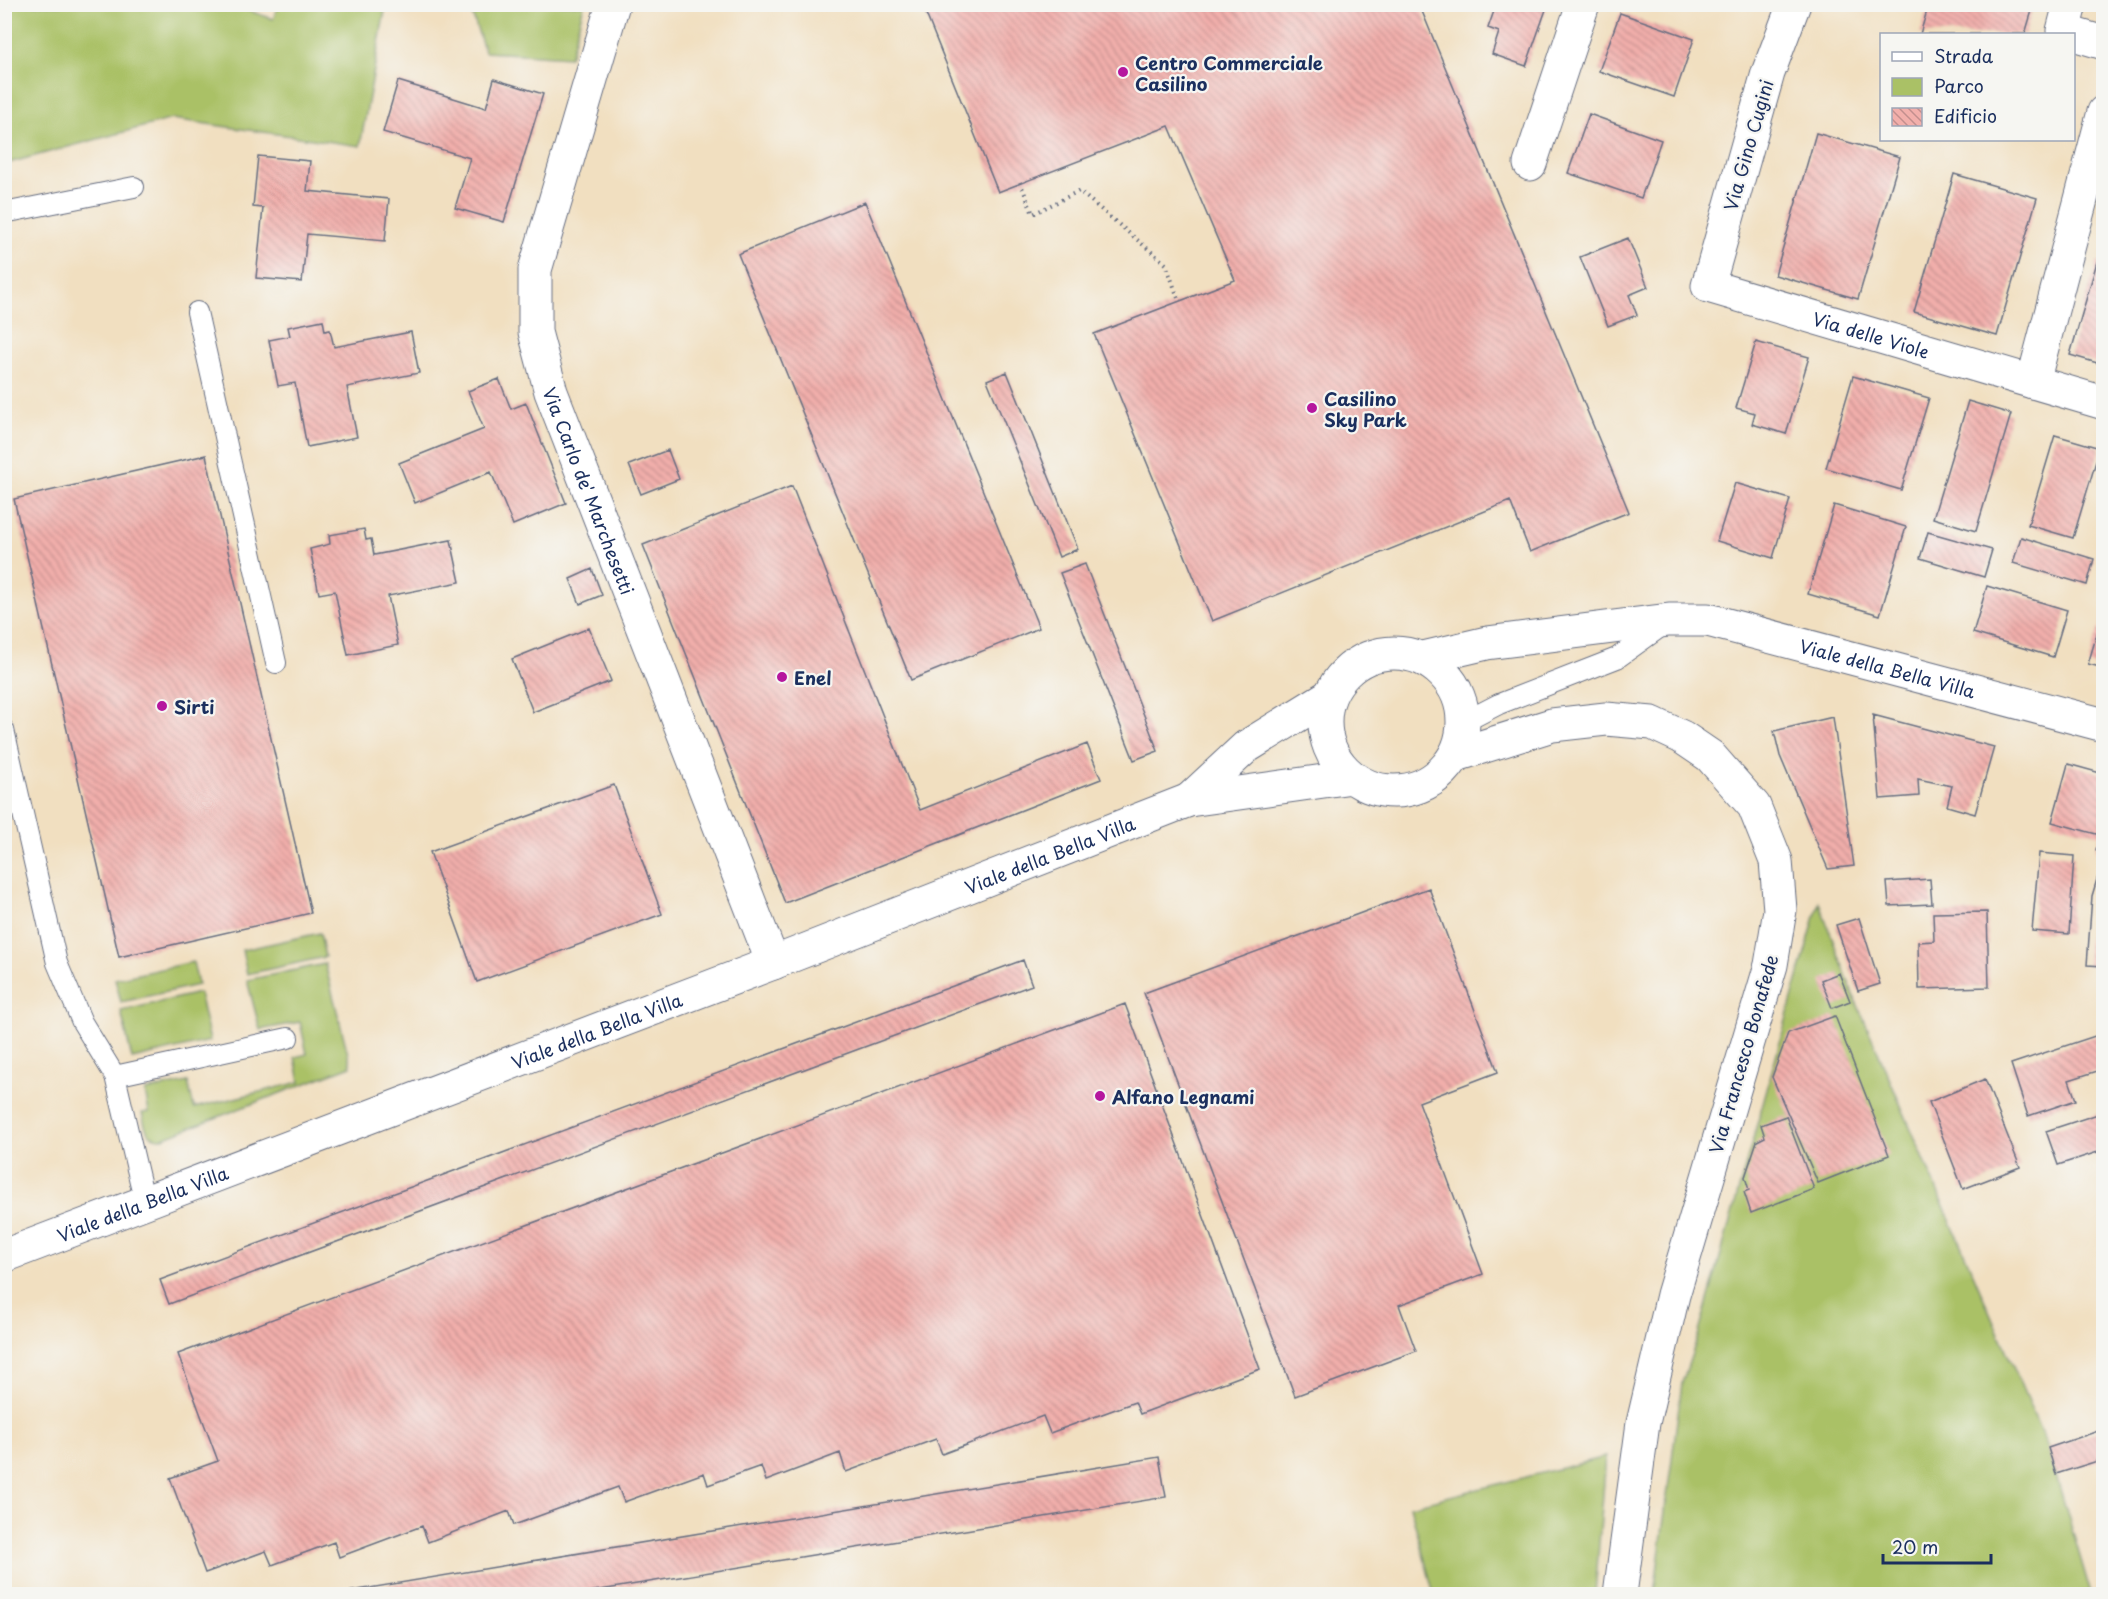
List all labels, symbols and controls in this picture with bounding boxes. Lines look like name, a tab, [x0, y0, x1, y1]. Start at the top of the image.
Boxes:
legend	[1880, 33, 2075, 141]
text: Strada	[1934, 42, 1994, 69]
place label: Centro Commerciale Casilino	[1135, 49, 1323, 97]
marker: Centro Commerciale Casilino	[1116, 65, 1130, 79]
text: Parco	[1934, 72, 1984, 99]
street label: Via Gino Cugini	[1716, 76, 1780, 214]
text: Edificio	[1934, 102, 1997, 129]
street label: Via delle Viole	[1809, 304, 1933, 364]
street label: Via Carlo de' Marchesetti	[537, 383, 642, 598]
place label: Casilino Sky Park	[1324, 385, 1407, 433]
marker: Casilino Sky Park	[1305, 401, 1319, 415]
street label: Viale della Bella Villa	[1797, 631, 1979, 704]
place label: Enel	[794, 664, 831, 691]
marker: Enel	[775, 670, 789, 684]
place label: Sirti	[174, 693, 214, 720]
marker: Sirti	[155, 699, 169, 713]
street label: Viale della Bella Villa	[960, 809, 1139, 900]
street label: Via Francesco Bonafede	[1702, 951, 1784, 1157]
street label: Viale della Bella Villa	[507, 985, 686, 1075]
place label: Alfano Legnami	[1112, 1083, 1254, 1110]
marker: Alfano Legnami	[1093, 1089, 1107, 1103]
street label: Viale della Bella Villa	[53, 1158, 232, 1248]
scale bar	[1883, 1527, 1991, 1565]
text: 20 m	[1892, 1533, 1938, 1560]

